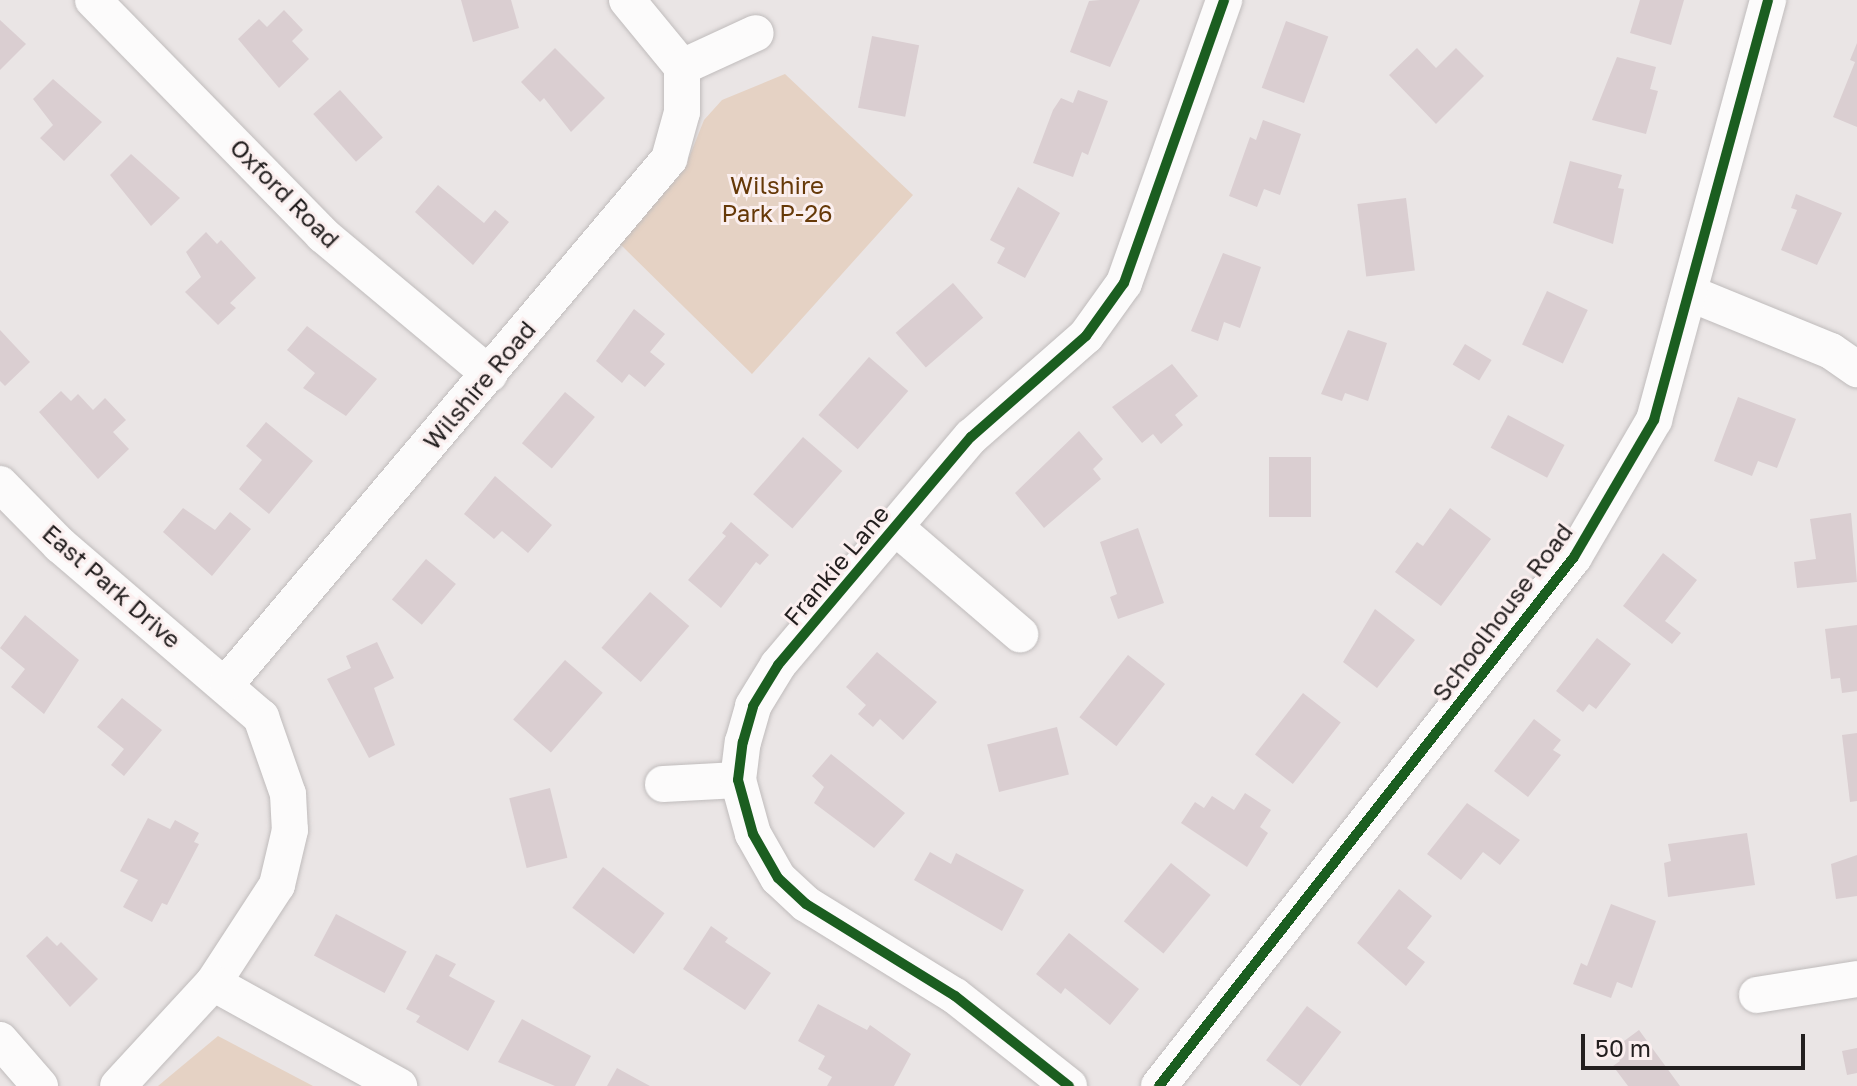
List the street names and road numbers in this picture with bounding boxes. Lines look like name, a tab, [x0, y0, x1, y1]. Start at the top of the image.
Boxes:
street label: Oxford Road	[224, 132, 346, 254]
street label: Wilshire Road	[417, 315, 541, 455]
street label: Frankie Lane	[777, 499, 895, 631]
street label: East Park Drive	[37, 518, 187, 654]
street label: Schoolhouse Road	[1426, 518, 1578, 706]

